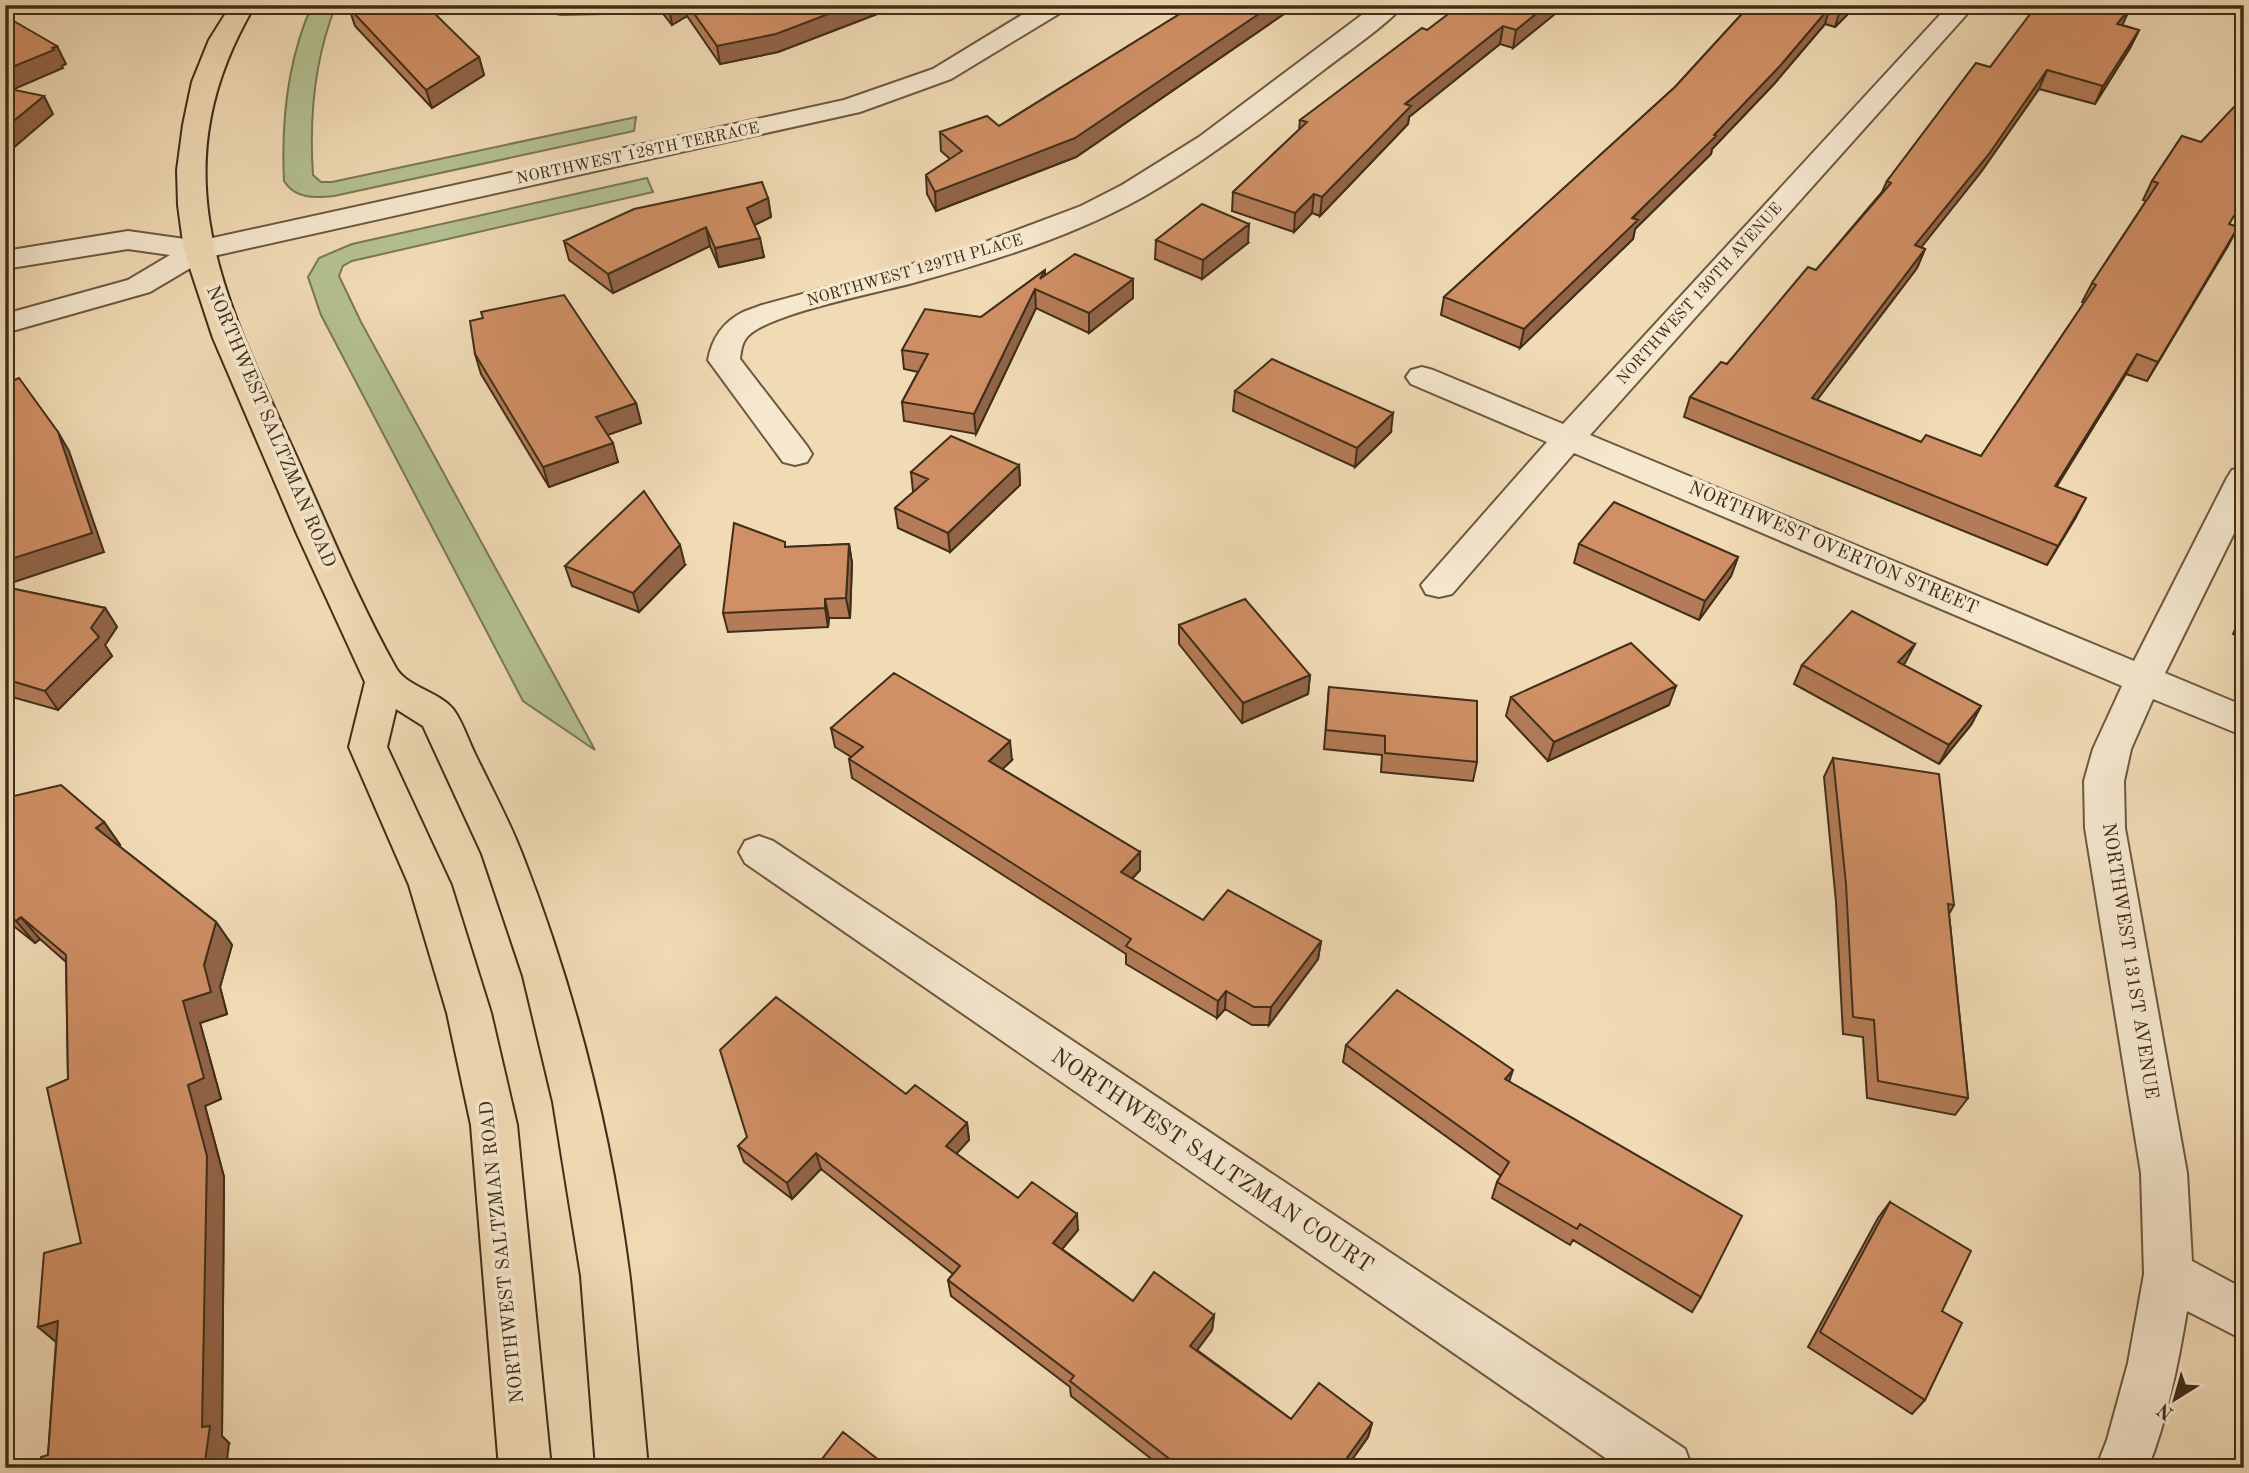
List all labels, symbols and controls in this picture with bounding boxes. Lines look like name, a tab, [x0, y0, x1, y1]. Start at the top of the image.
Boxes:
street label: NORTHWEST 128TH TERRACE	[515, 120, 761, 188]
street label: NORTHWEST 130TH AVENUE	[1614, 200, 1786, 388]
street label: NORTHWEST 129TH PLACE	[805, 232, 1025, 310]
street label: NORTHWEST SALTZMAN ROAD	[202, 283, 338, 571]
street label: NORTHWEST OVERTON STREET	[1685, 479, 1981, 619]
street label: NORTHWEST 131ST AVENUE	[2098, 821, 2160, 1101]
street label: NORTHWEST SALTZMAN COURT	[1047, 1044, 1377, 1278]
street label: NORTHWEST SALTZMAN ROAD	[478, 1100, 528, 1404]
north arrow	[2140, 1364, 2210, 1434]
text: N	[2154, 1398, 2178, 1423]

